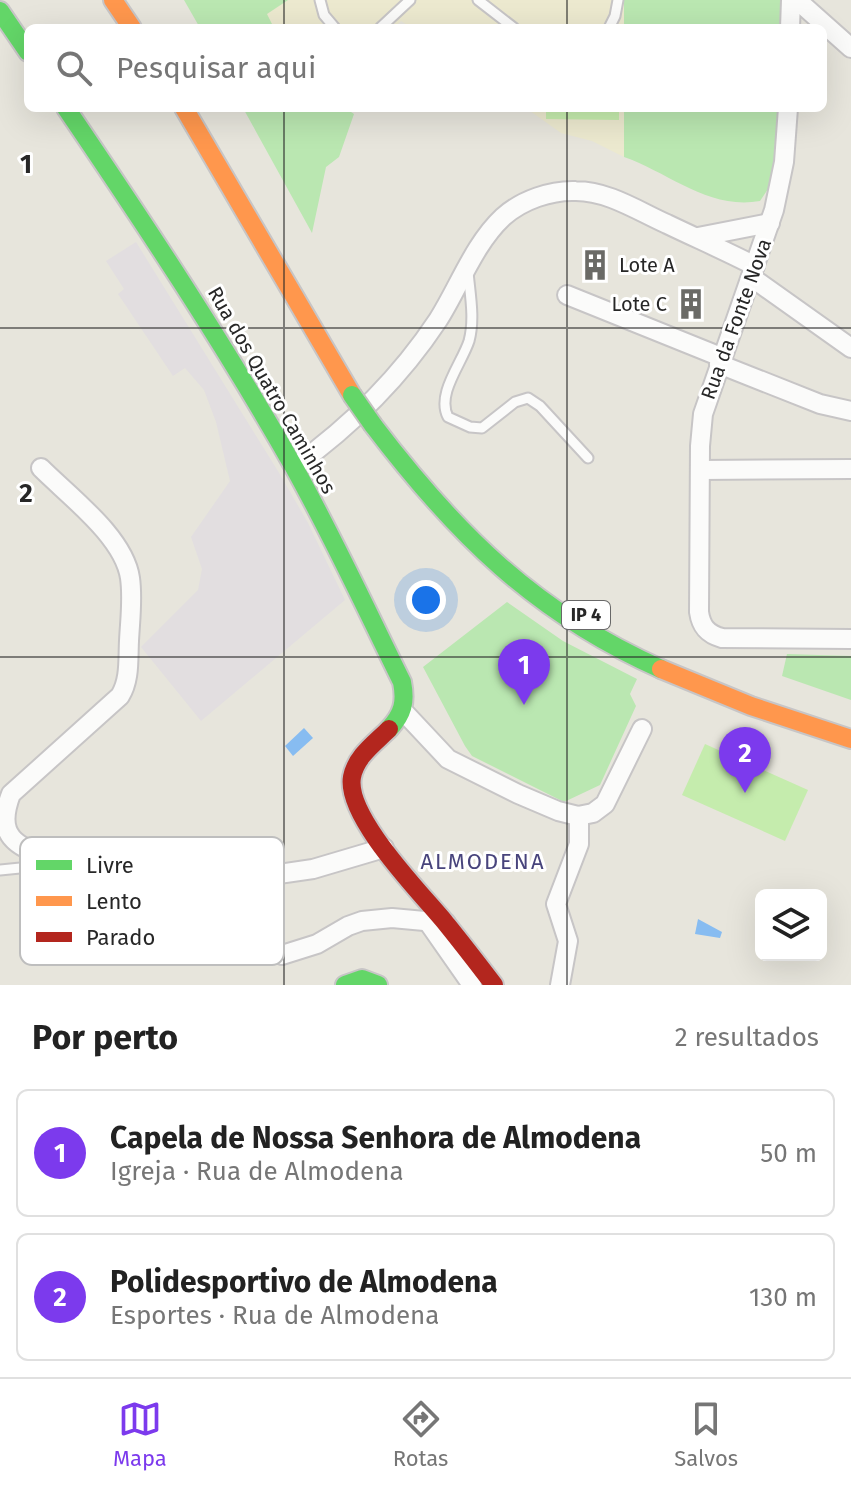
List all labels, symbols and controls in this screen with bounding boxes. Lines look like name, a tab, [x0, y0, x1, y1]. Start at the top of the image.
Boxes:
search box	[24, 24, 827, 112]
icon: search	[52, 46, 96, 90]
text: Pesquisar aqui	[116, 50, 317, 86]
text: 1	[20, 149, 32, 180]
street label: Rua da Fonte Nova	[696, 235, 776, 403]
building icon: Lote A	[578, 248, 612, 282]
place label: Lote A	[619, 253, 675, 277]
street label: Rua dos Quatro Caminhos	[203, 282, 341, 498]
building icon: Lote C	[674, 287, 708, 321]
place label: Lote C	[612, 292, 667, 316]
text: 2	[19, 478, 33, 509]
your location	[406, 580, 446, 620]
road number: IP 4	[562, 601, 610, 629]
pin: 1	[498, 639, 550, 705]
pin: 2	[719, 727, 771, 793]
legend	[20, 837, 284, 965]
district label: ALMODENA	[420, 848, 546, 875]
text: Livre	[86, 852, 134, 879]
text: Lento	[86, 888, 142, 915]
map controls	[755, 889, 827, 961]
button: layers	[755, 889, 827, 961]
text: Parado	[86, 924, 155, 951]
text: Por perto	[32, 1017, 178, 1058]
text: 2 resultados	[675, 1022, 819, 1053]
text: Capela de Nossa Senhora de Almodena	[110, 1120, 641, 1156]
text: 1	[54, 1138, 66, 1169]
text: 50 m	[760, 1138, 817, 1169]
text: Igreja · Rua de Almodena	[110, 1156, 404, 1187]
text: Polidesportivo de Almodena	[110, 1264, 498, 1300]
text: 2	[53, 1282, 67, 1313]
text: 130 m	[749, 1282, 817, 1313]
text: Esportes · Rua de Almodena	[110, 1300, 440, 1331]
tab: Mapa	[113, 1397, 167, 1472]
tab: Rotas	[393, 1397, 448, 1472]
tab: Salvos	[674, 1397, 738, 1472]

